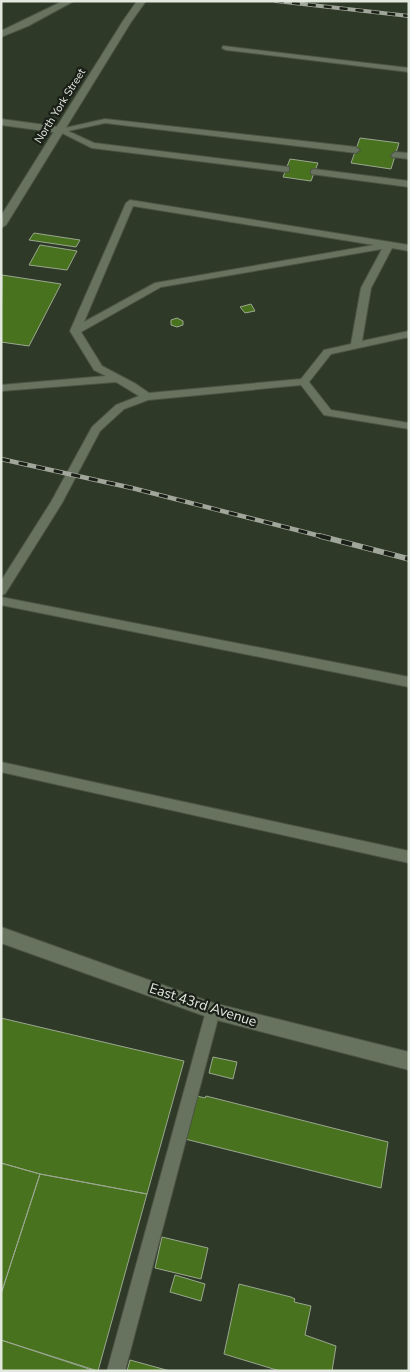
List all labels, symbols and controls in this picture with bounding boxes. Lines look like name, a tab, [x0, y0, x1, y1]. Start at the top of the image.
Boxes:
street label: North York Street	[31, 66, 89, 146]
street label: East 43rd Avenue	[147, 979, 259, 1031]

